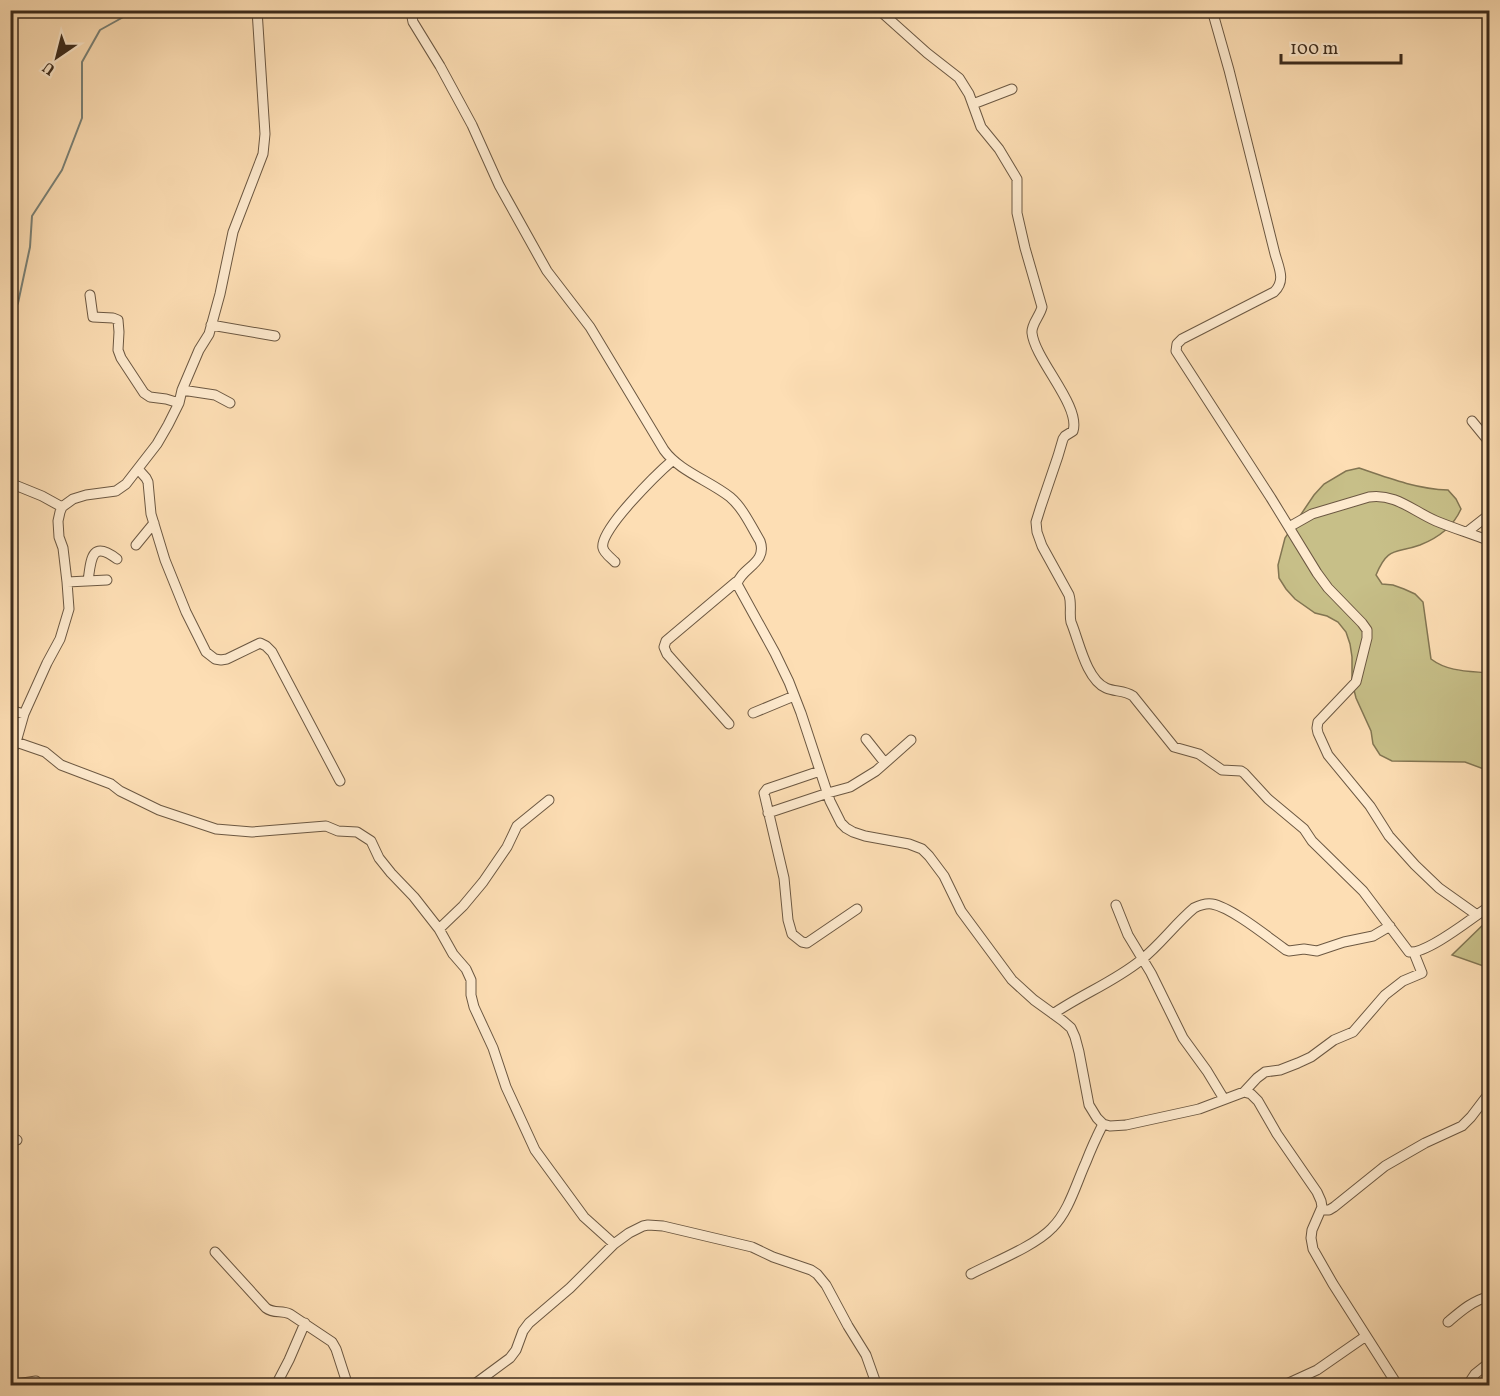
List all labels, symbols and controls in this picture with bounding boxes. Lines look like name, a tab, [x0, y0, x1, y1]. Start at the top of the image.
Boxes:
north arrow	[27, 27, 87, 87]
scale bar	[1281, 27, 1401, 65]
text: 100 m	[1290, 37, 1339, 62]
text: U	[39, 55, 60, 80]

